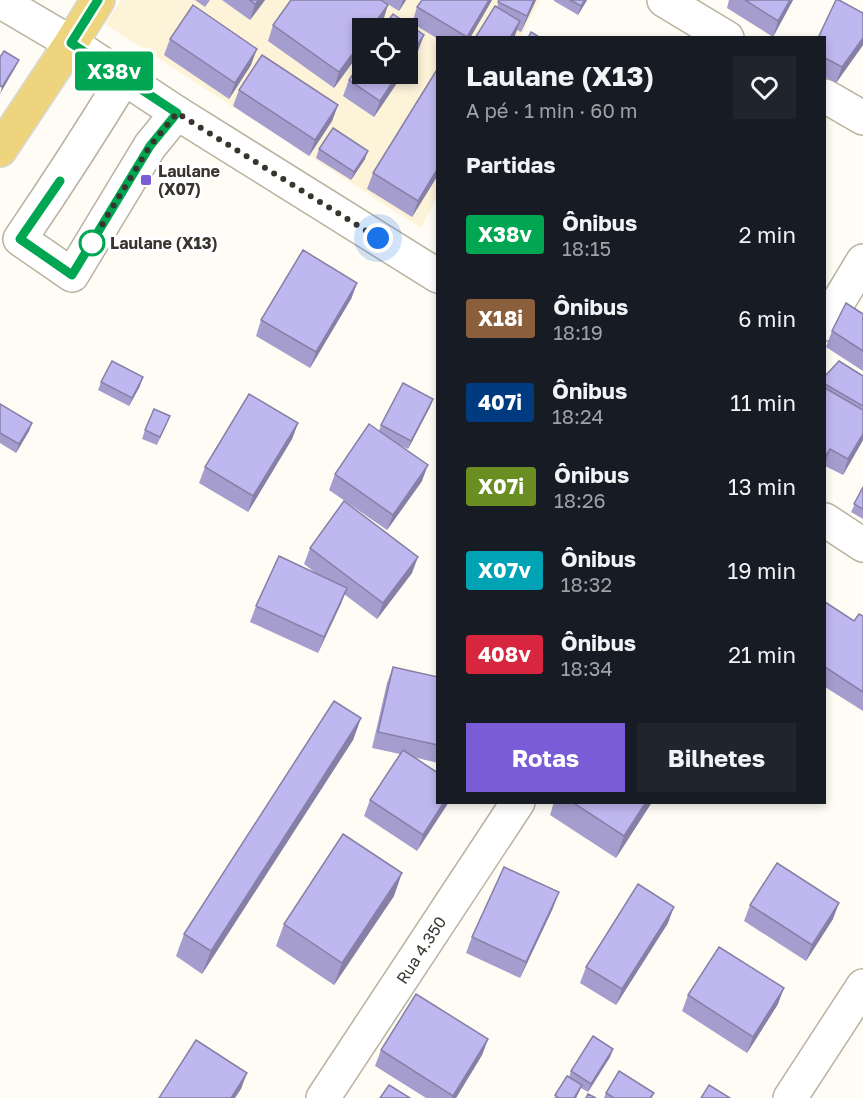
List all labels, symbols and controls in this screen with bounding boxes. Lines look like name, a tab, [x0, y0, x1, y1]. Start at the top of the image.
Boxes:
map controls	[352, 18, 418, 84]
button: locate	[352, 18, 418, 84]
line badge: X38v	[72, 52, 156, 90]
button: heart	[733, 56, 796, 119]
text: X38v	[87, 58, 141, 84]
text: Laulane (X13)	[466, 59, 654, 92]
text: A pé · 1 min · 60 m	[466, 98, 638, 122]
text: Partidas	[466, 151, 556, 178]
place label: Laulane (X07)	[158, 161, 220, 199]
marker: Laulane (X07)	[139, 173, 153, 187]
text: Ônibus	[562, 209, 637, 236]
text: X38v	[478, 221, 532, 247]
text: 2 min	[739, 221, 796, 248]
your location	[363, 223, 393, 253]
marker: Laulane (X13)	[79, 230, 105, 256]
place label: Laulane (X13)	[110, 233, 218, 253]
text: 18:15	[562, 236, 611, 260]
text: Ônibus	[553, 293, 628, 320]
text: X18i	[478, 305, 523, 331]
text: 6 min	[738, 305, 796, 332]
text: 18:19	[553, 320, 603, 344]
text: Ônibus	[552, 377, 627, 404]
text: 407i	[478, 389, 522, 415]
text: 11 min	[730, 389, 796, 416]
text: 18:24	[552, 404, 604, 428]
text: Ônibus	[554, 461, 629, 488]
text: X07i	[478, 473, 524, 499]
text: 13 min	[728, 473, 796, 500]
text: 18:26	[554, 488, 606, 512]
text: Ônibus	[561, 545, 636, 572]
text: X07v	[478, 557, 531, 583]
text: 19 min	[728, 557, 796, 584]
text: 18:32	[561, 572, 612, 596]
text: Ônibus	[561, 629, 636, 656]
text: 408v	[478, 641, 531, 667]
text: 21 min	[728, 641, 796, 668]
text: 18:34	[561, 656, 613, 680]
button: Rotas	[466, 723, 625, 792]
button: Bilhetes	[637, 723, 796, 792]
street label: Rua 4.350	[392, 913, 450, 987]

